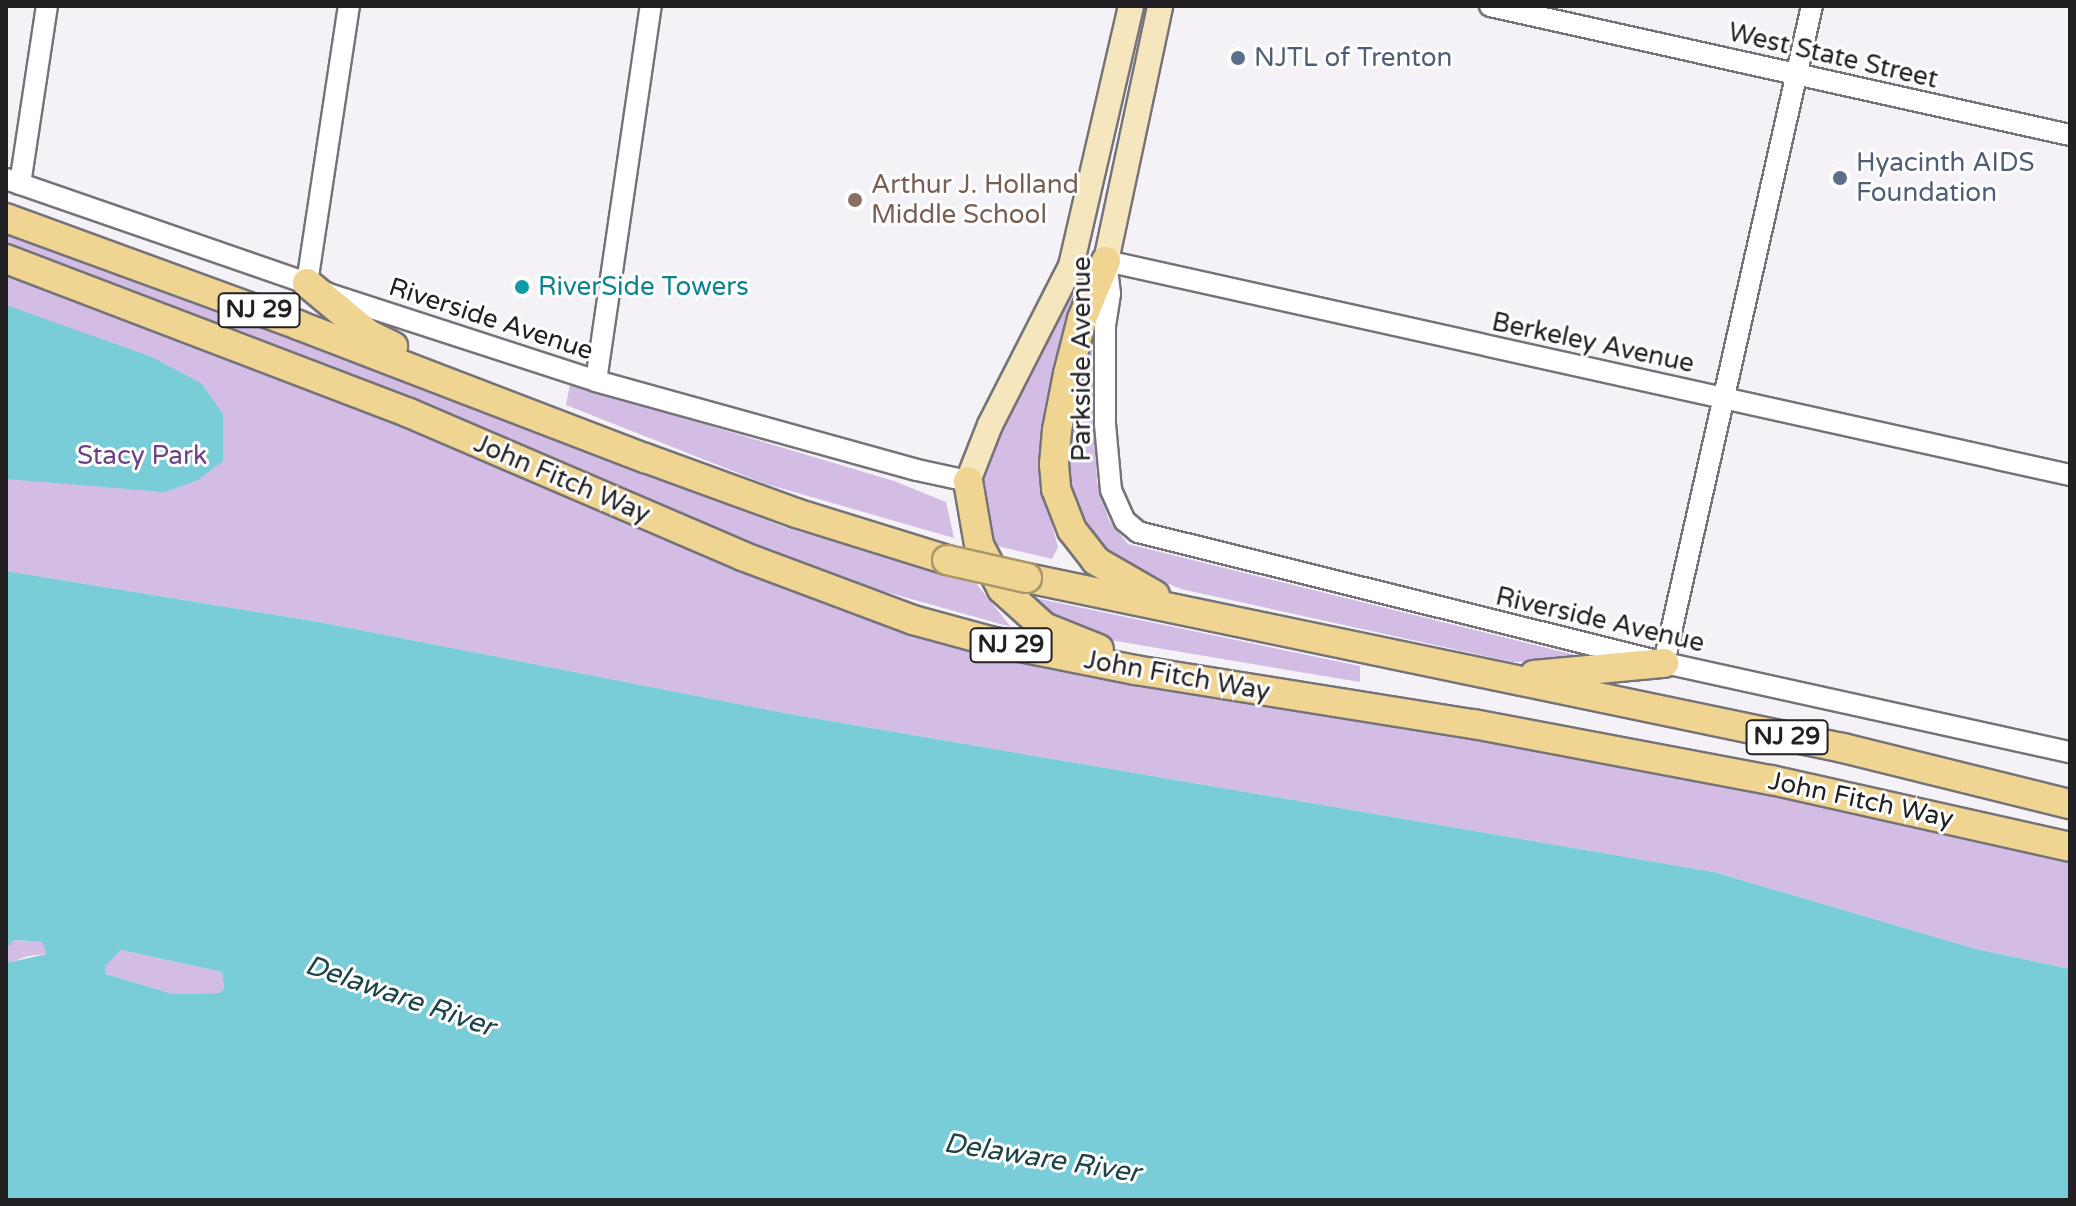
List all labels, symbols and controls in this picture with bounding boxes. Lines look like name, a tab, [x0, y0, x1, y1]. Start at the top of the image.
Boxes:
street label: West State Street	[1725, 17, 1941, 95]
place label: NJTL of Trenton	[1254, 42, 1452, 74]
marker: NJTL of Trenton	[1229, 49, 1247, 67]
place label: Hyacinth AIDS Foundation	[1856, 147, 2035, 208]
place label: Arthur J. Holland Middle School	[871, 169, 1079, 230]
marker: Hyacinth AIDS Foundation	[1831, 169, 1849, 187]
marker: Arthur J. Holland Middle School	[846, 191, 864, 209]
street label: Parkside Avenue	[1066, 256, 1098, 462]
street label: Riverside Avenue	[385, 271, 597, 367]
place label: RiverSide Towers	[538, 271, 749, 303]
marker: RiverSide Towers	[513, 278, 531, 296]
road number: NJ 29	[217, 290, 301, 330]
street label: Berkeley Avenue	[1489, 306, 1697, 380]
street label: John Fitch Way	[469, 428, 655, 530]
park label: Stacy Park	[77, 440, 207, 472]
street label: Riverside Avenue	[1493, 581, 1707, 659]
road number: NJ 29	[969, 625, 1053, 665]
street label: John Fitch Way	[1082, 644, 1272, 708]
road number: NJ 29	[1745, 717, 1829, 757]
street label: John Fitch Way	[1766, 765, 1956, 835]
water label: Delaware River	[301, 948, 499, 1044]
water label: Delaware River	[942, 1126, 1142, 1190]

